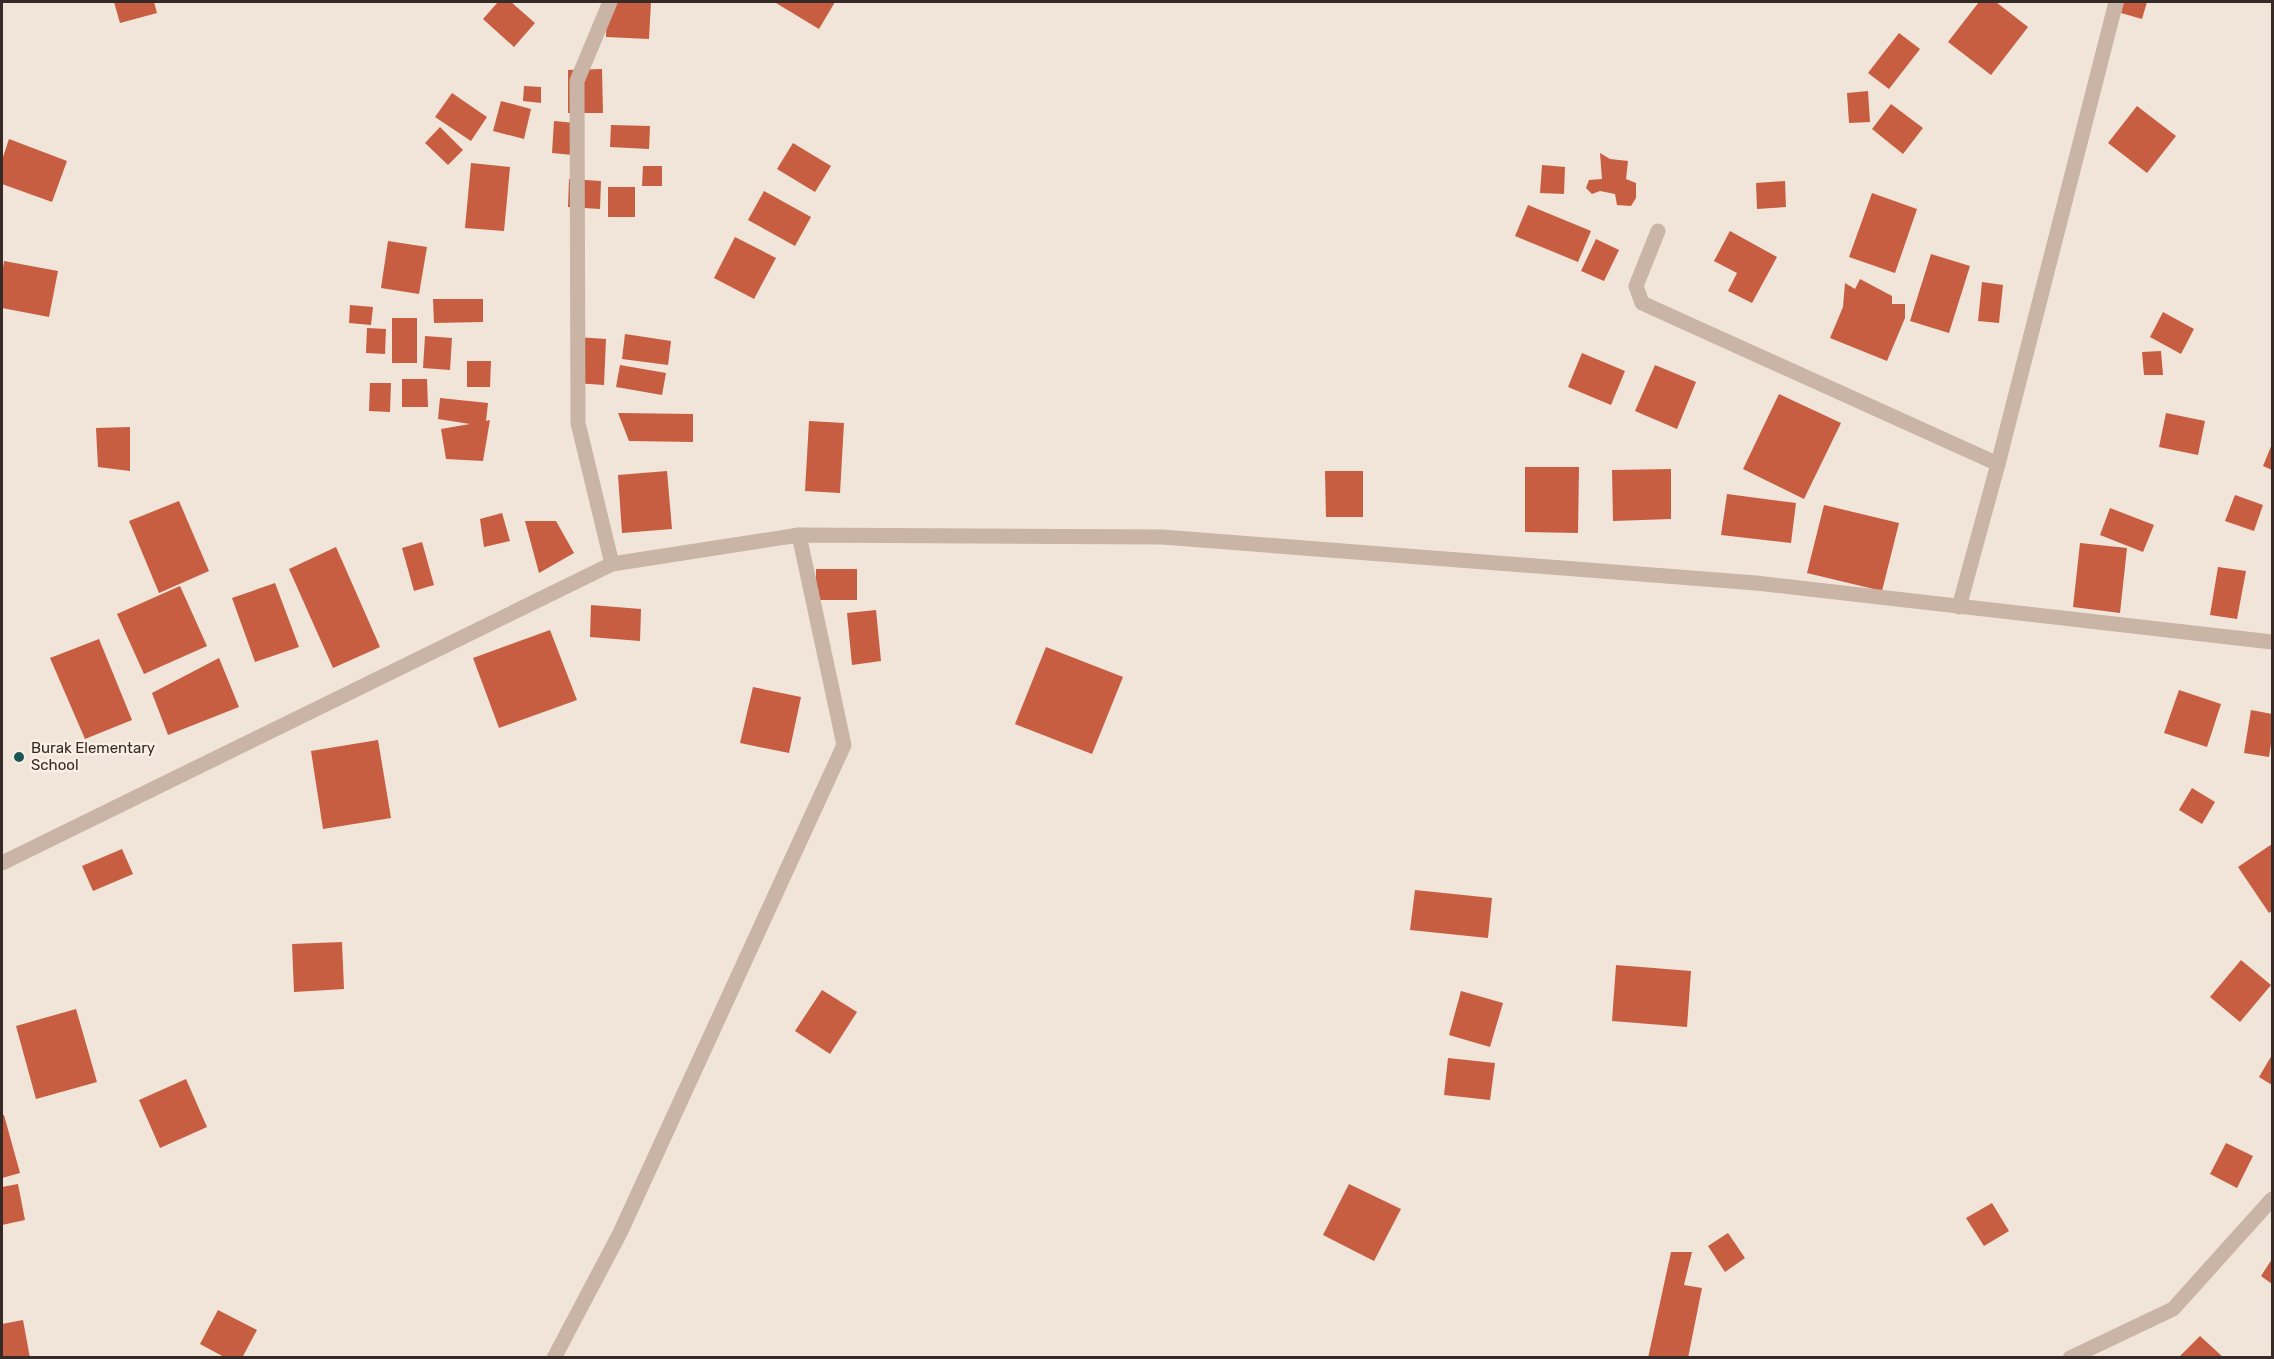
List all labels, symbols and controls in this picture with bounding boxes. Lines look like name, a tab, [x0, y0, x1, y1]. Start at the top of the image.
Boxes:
place label: Burak Elementary School	[31, 739, 155, 774]
marker: Burak Elementary School	[12, 750, 26, 764]

